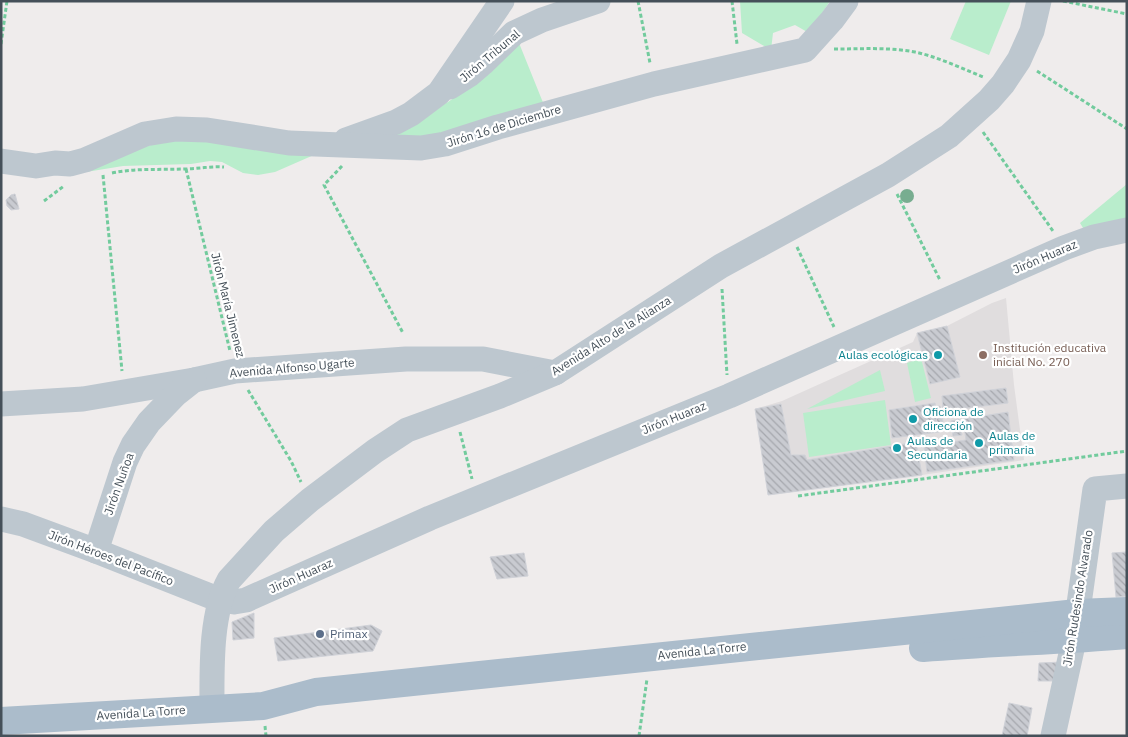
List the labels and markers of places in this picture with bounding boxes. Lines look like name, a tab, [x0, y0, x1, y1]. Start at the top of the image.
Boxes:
place label: Institución educativa inicial No. 270	[993, 340, 1107, 369]
place label: Aulas ecológicas	[838, 347, 928, 362]
marker: Aulas ecológicas	[932, 349, 944, 361]
marker: Institución educativa inicial No. 270	[977, 349, 989, 361]
place label: Oficiona de dirección	[923, 404, 984, 433]
marker: Oficiona de dirección	[907, 413, 919, 425]
place label: Aulas de primaria	[989, 428, 1036, 457]
place label: Aulas de Secundaria	[907, 433, 968, 462]
marker: Aulas de primaria	[973, 437, 985, 449]
marker: Aulas de Secundaria	[891, 442, 903, 454]
place label: Primax	[330, 626, 368, 641]
marker: Primax	[314, 628, 326, 640]

